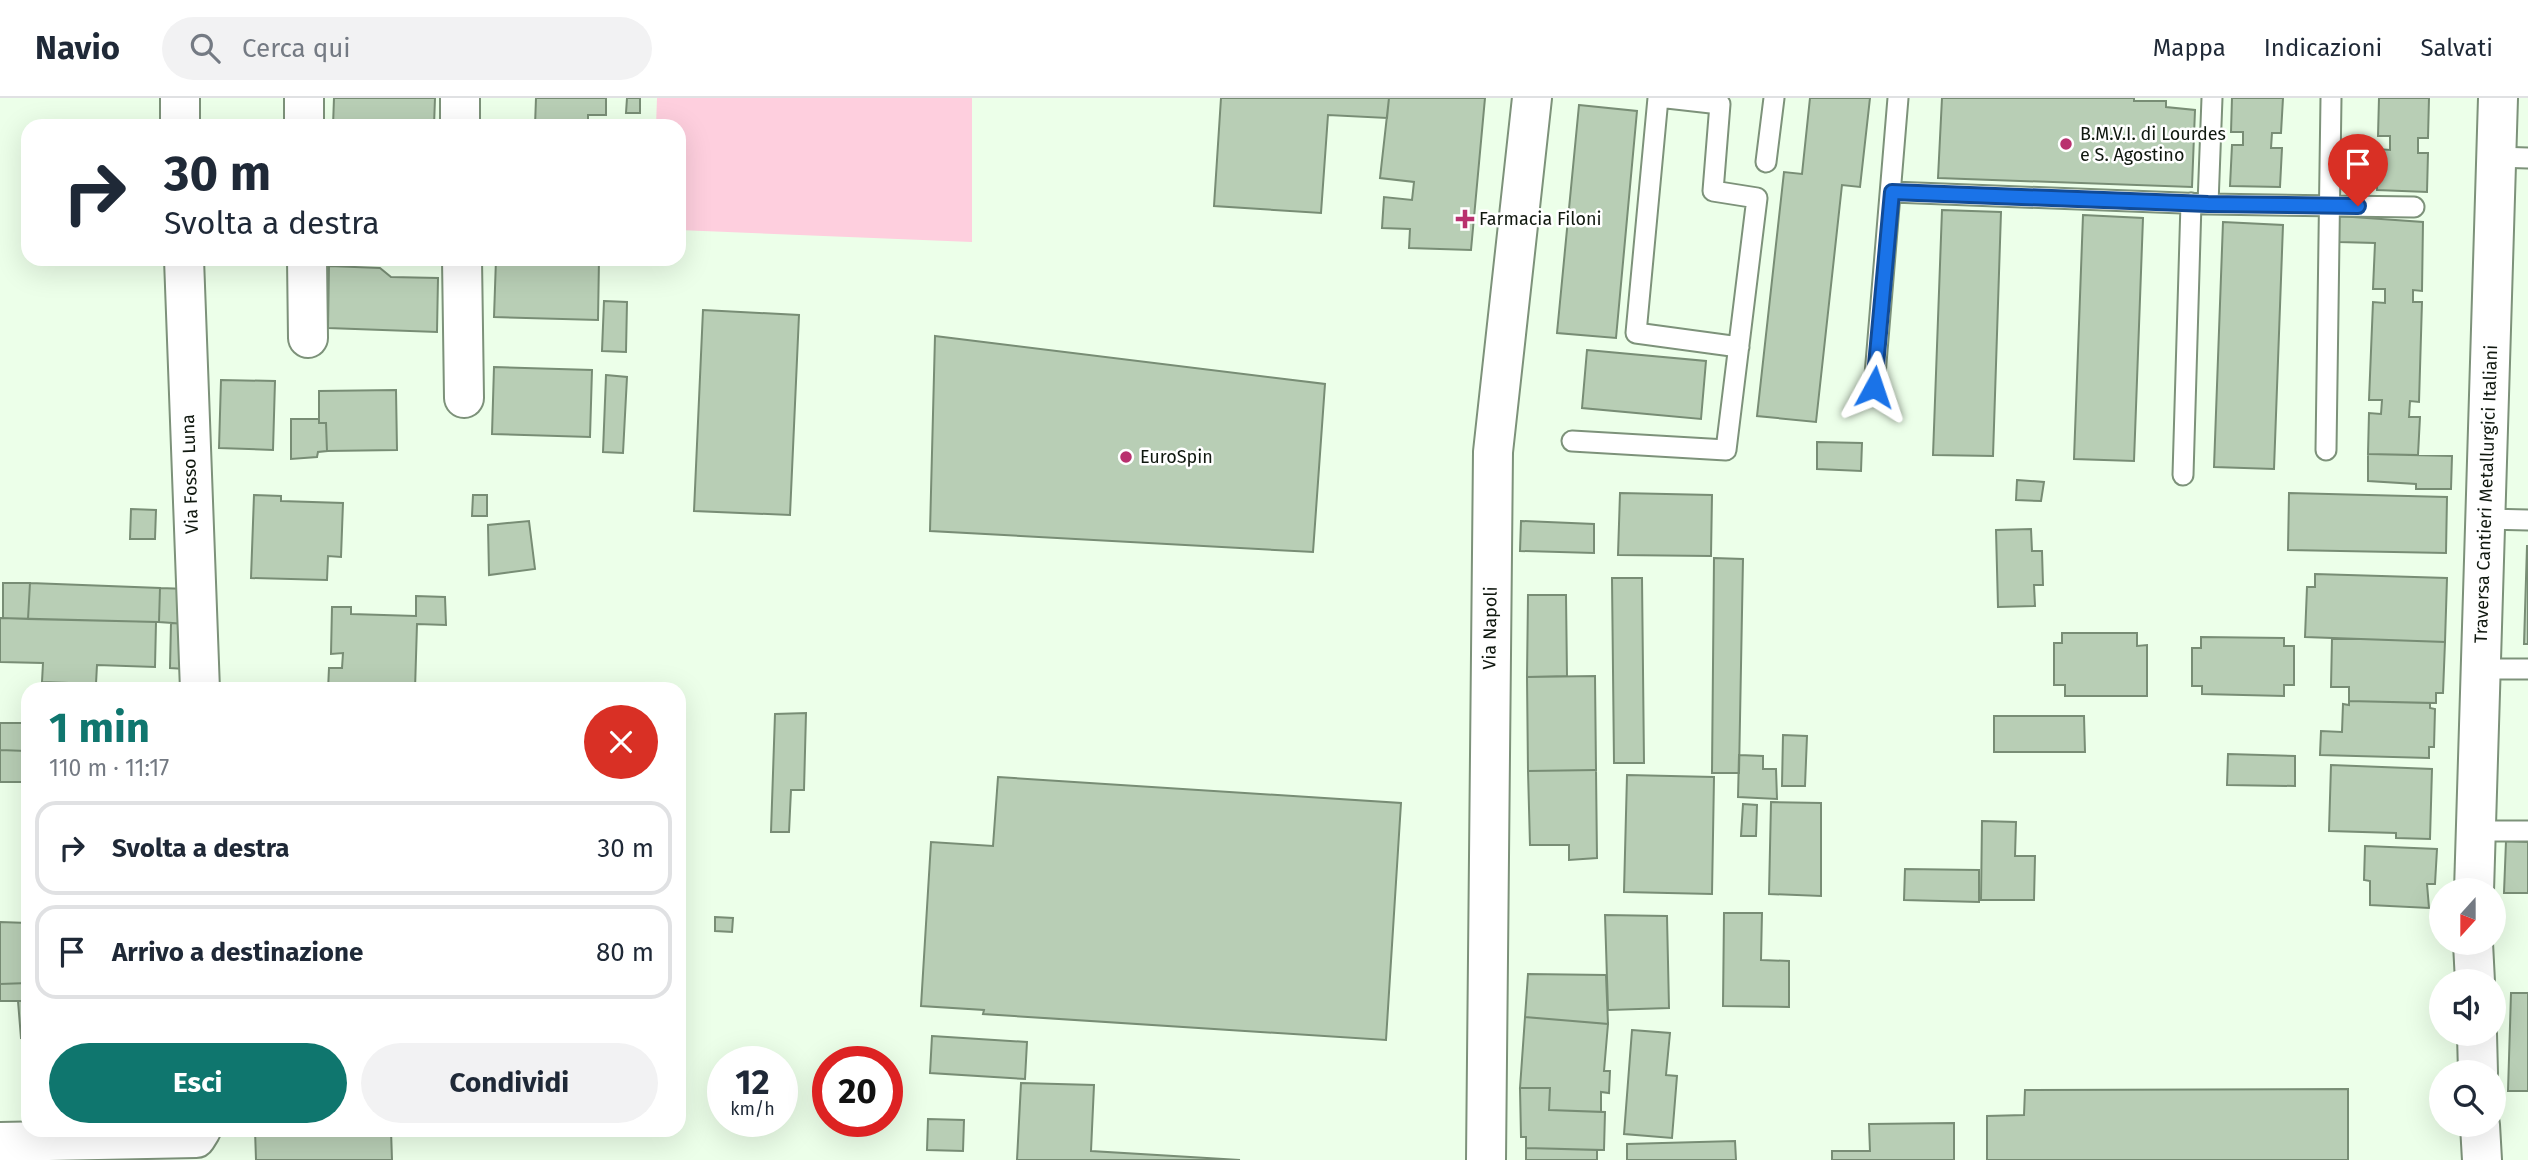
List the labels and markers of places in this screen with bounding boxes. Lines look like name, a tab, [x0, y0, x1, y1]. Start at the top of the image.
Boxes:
place label: B.M.V.I. di Lourdes e S. Agostino	[2080, 123, 2226, 166]
pin	[2328, 134, 2388, 206]
marker: B.M.V.I. di Lourdes e S. Agostino	[2058, 136, 2074, 152]
place label: Farmacia Filoni	[1479, 208, 1602, 230]
marker: Farmacia Filoni	[1457, 211, 1473, 227]
place label: EuroSpin	[1140, 446, 1213, 468]
marker: EuroSpin	[1118, 449, 1134, 465]

